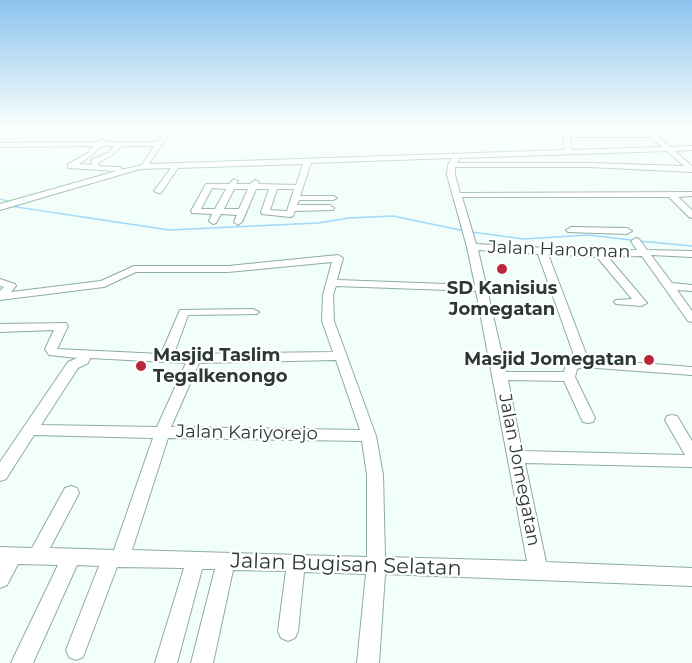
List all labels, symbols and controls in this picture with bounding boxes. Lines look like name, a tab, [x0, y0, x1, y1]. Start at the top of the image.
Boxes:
street label: Jalan Hanoman	[487, 237, 631, 263]
marker: SD Kanisius Jomegatan	[495, 262, 509, 276]
place label: SD Kanisius Jomegatan	[447, 278, 557, 320]
place label: Masjid Taslim Tegalkenongo	[153, 345, 288, 388]
place label: Masjid Jomegatan	[464, 349, 637, 371]
marker: Masjid Jomegatan	[642, 353, 656, 367]
marker: Masjid Taslim Tegalkenongo	[134, 359, 148, 373]
street label: Jalan Jomegatan	[494, 392, 544, 548]
street label: Jalan Kariyorejo	[176, 421, 318, 445]
street label: Jalan Bugisan Selatan	[230, 548, 462, 582]

